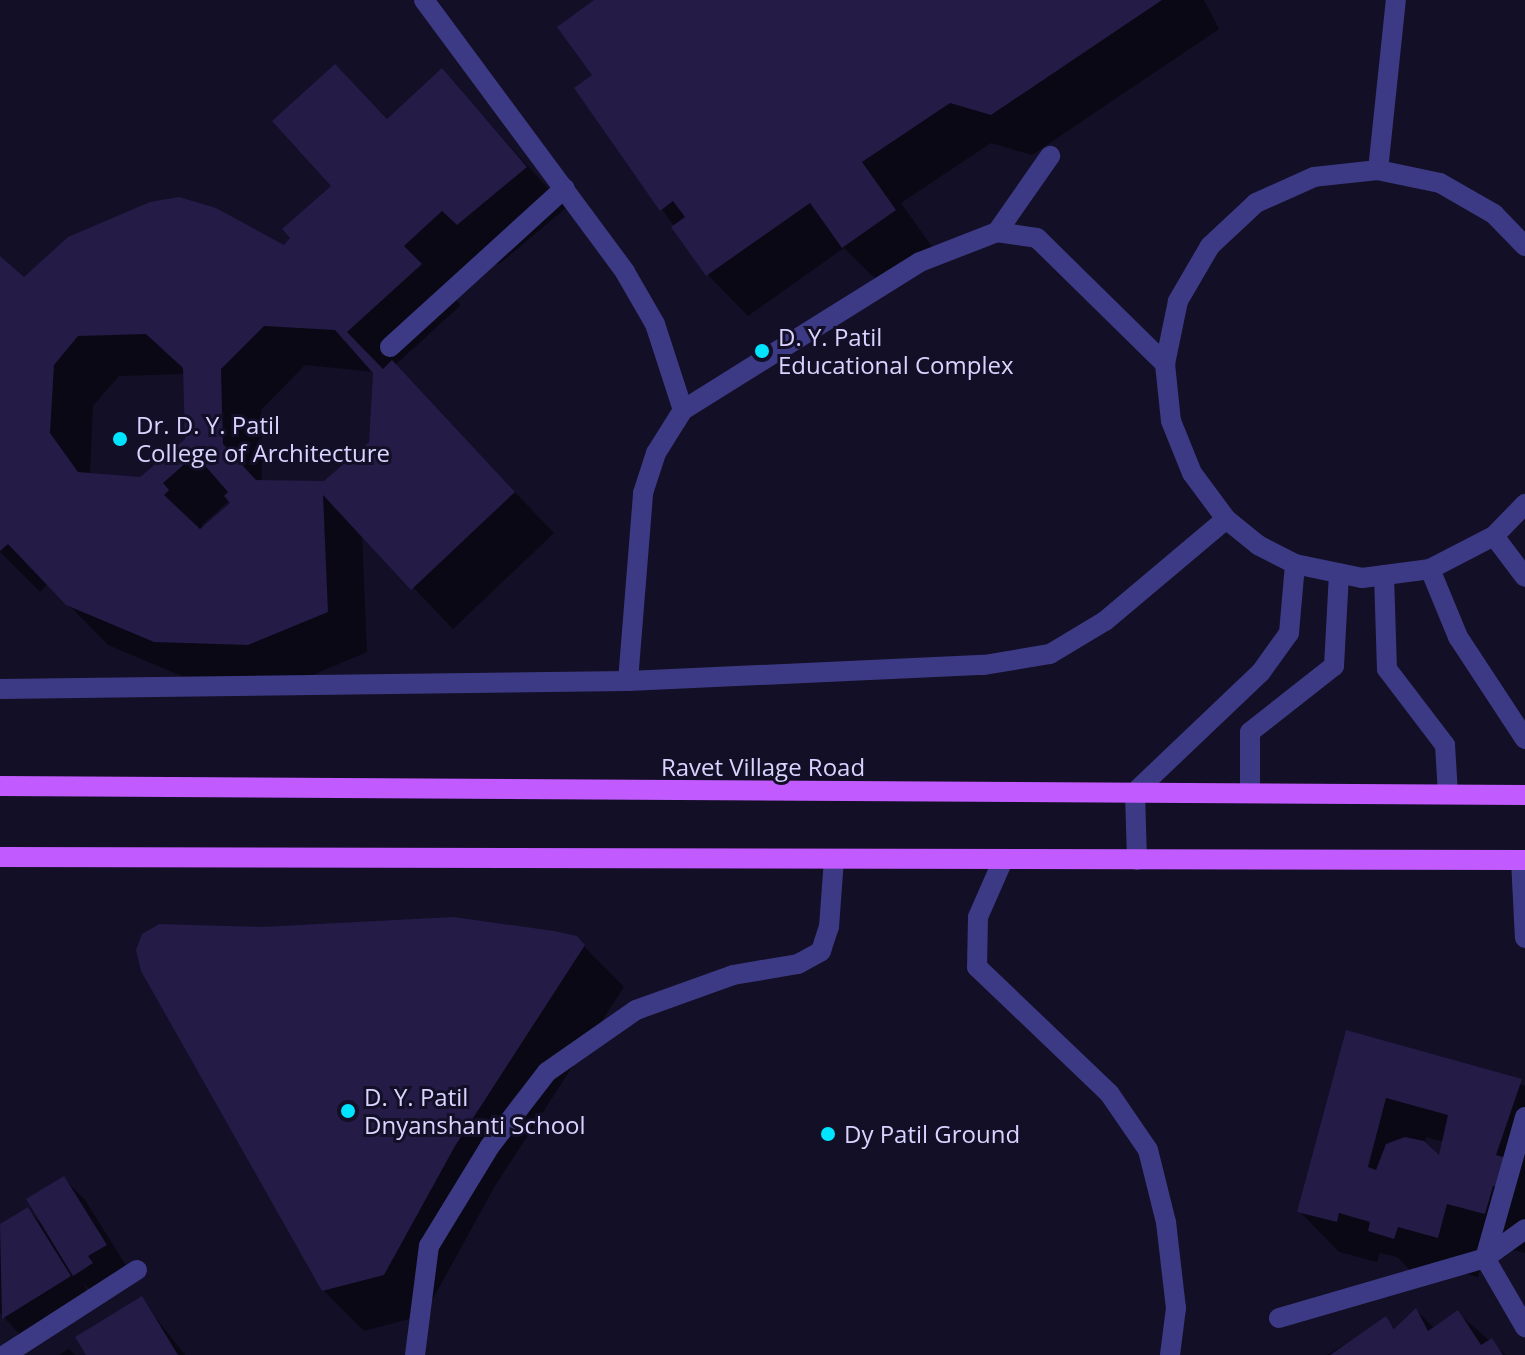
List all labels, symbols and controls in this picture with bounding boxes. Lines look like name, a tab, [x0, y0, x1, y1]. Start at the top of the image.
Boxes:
place label: D. Y. Patil Educational Complex	[778, 323, 1014, 379]
marker: D. Y. Patil Educational Complex	[753, 342, 771, 360]
place label: Dr. D. Y. Patil College of Architecture	[136, 411, 390, 467]
marker: Dr. D. Y. Patil College of Architecture	[111, 430, 129, 448]
street label: Ravet Village Road	[661, 753, 865, 781]
place label: D. Y. Patil Dnyanshanti School	[364, 1083, 586, 1139]
marker: D. Y. Patil Dnyanshanti School	[339, 1102, 357, 1120]
place label: Dy Patil Ground	[844, 1120, 1020, 1148]
marker: Dy Patil Ground	[819, 1125, 837, 1143]

